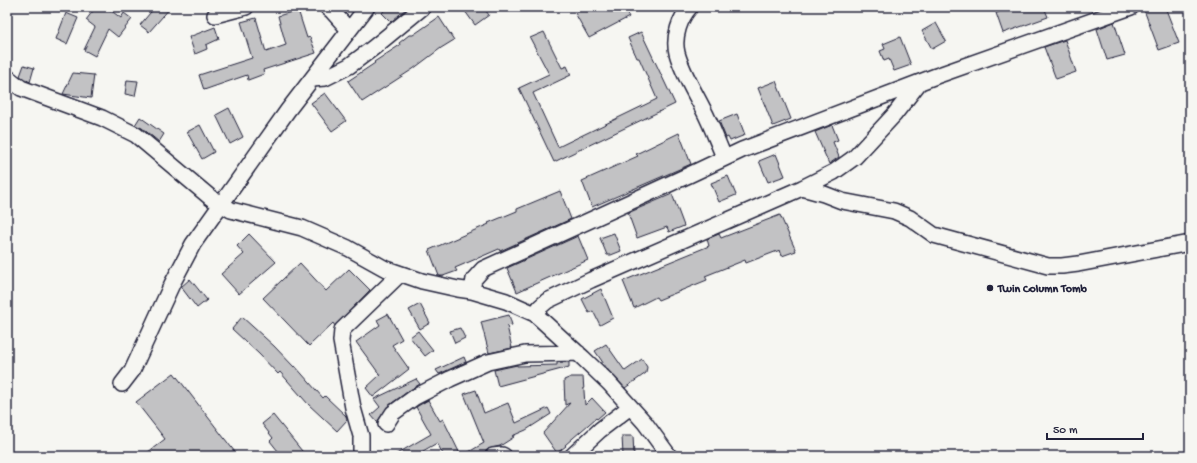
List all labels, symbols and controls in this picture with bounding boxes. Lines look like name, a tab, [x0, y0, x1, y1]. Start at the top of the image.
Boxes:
marker: Twin Column Tomb	[985, 283, 995, 293]
place label: Twin Column Tomb	[997, 283, 1087, 297]
scale bar	[1047, 415, 1143, 441]
text: 50 m	[1053, 424, 1078, 438]

